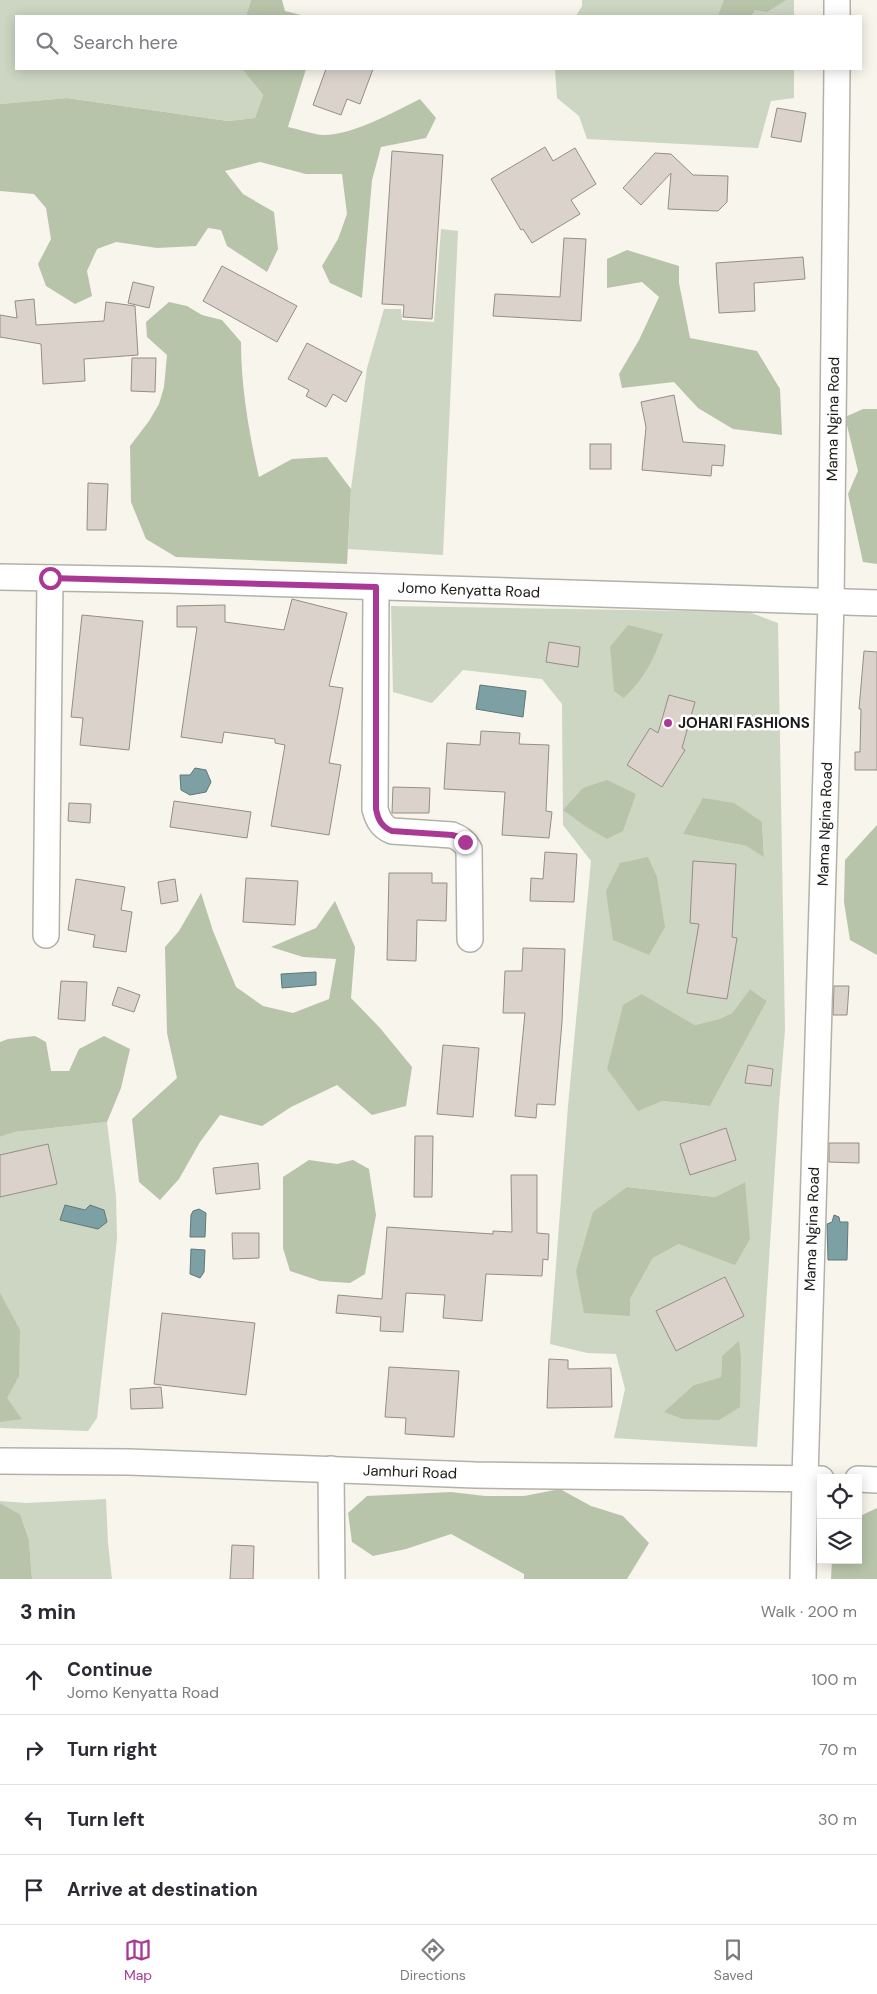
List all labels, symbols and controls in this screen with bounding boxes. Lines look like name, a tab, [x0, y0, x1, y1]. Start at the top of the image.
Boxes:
search box	[15, 15, 862, 70]
icon: search	[33, 29, 61, 57]
text: Search here	[73, 30, 178, 55]
street label: Mama Ngina Road	[822, 357, 844, 481]
route start	[39, 567, 62, 590]
street label: Jomo Kenyatta Road	[397, 578, 541, 602]
place label: JOHARI FASHIONS	[678, 713, 810, 733]
marker: JOHARI FASHIONS	[662, 717, 674, 729]
street label: Mama Ngina Road	[813, 762, 837, 886]
route end	[454, 831, 477, 854]
street label: Mama Ngina Road	[800, 1167, 824, 1291]
street label: Jamhuri Road	[363, 1460, 457, 1484]
map controls	[817, 1474, 862, 1564]
button: locate	[817, 1474, 862, 1519]
button: layers	[817, 1519, 862, 1564]
text: 3 min	[20, 1598, 76, 1626]
text: Walk · 200 m	[761, 1601, 857, 1622]
text: Continue	[67, 1657, 153, 1682]
icon: ahead	[20, 1666, 48, 1694]
text: 100 m	[812, 1669, 857, 1690]
text: Jomo Kenyatta Road	[67, 1682, 219, 1703]
icon: right	[20, 1736, 48, 1764]
text: Turn right	[67, 1737, 157, 1762]
text: 70 m	[819, 1739, 857, 1760]
icon: left	[20, 1806, 48, 1834]
text: Turn left	[67, 1807, 145, 1832]
text: 30 m	[818, 1809, 857, 1830]
icon: arrive	[20, 1876, 48, 1904]
text: Arrive at destination	[67, 1877, 258, 1902]
tab: Map	[124, 1936, 152, 1984]
tab: Directions	[400, 1936, 466, 1984]
tab: Saved	[714, 1936, 753, 1984]

